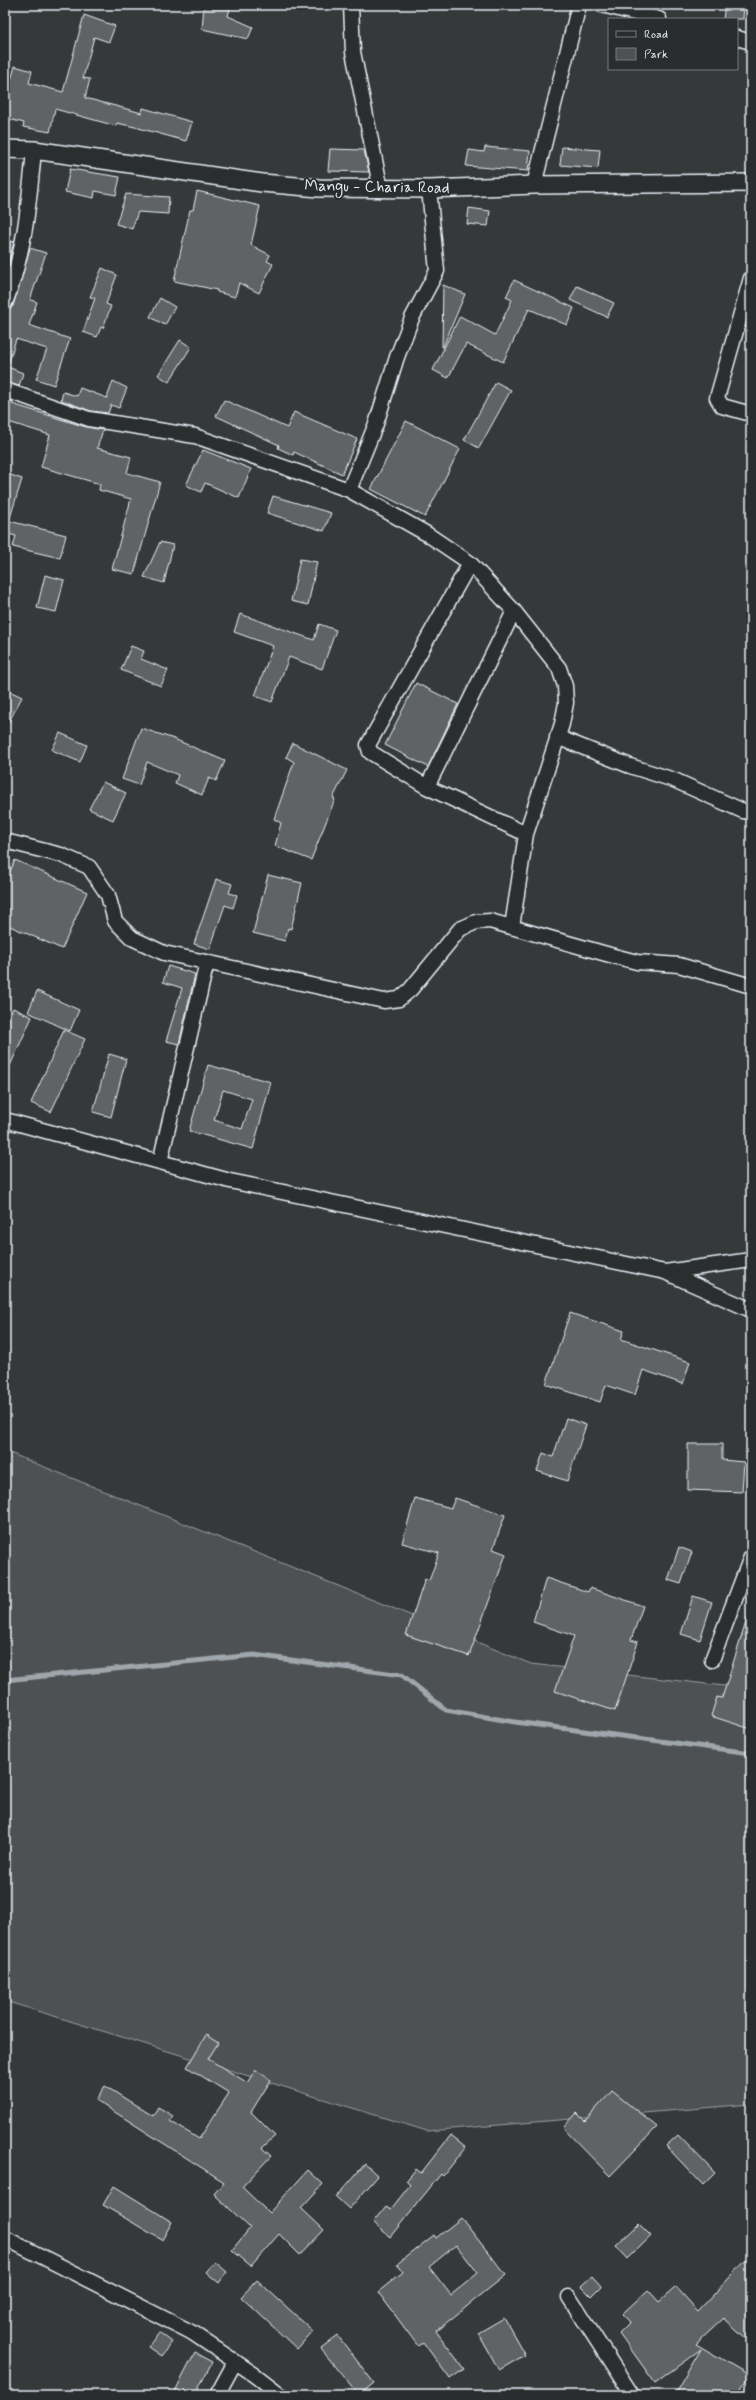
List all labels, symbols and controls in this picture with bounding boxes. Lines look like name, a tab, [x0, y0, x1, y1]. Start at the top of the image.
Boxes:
legend	[608, 18, 738, 70]
text: Road	[644, 27, 668, 43]
text: Park	[644, 47, 668, 63]
street label: Mangu - Charia Road	[304, 175, 450, 200]

